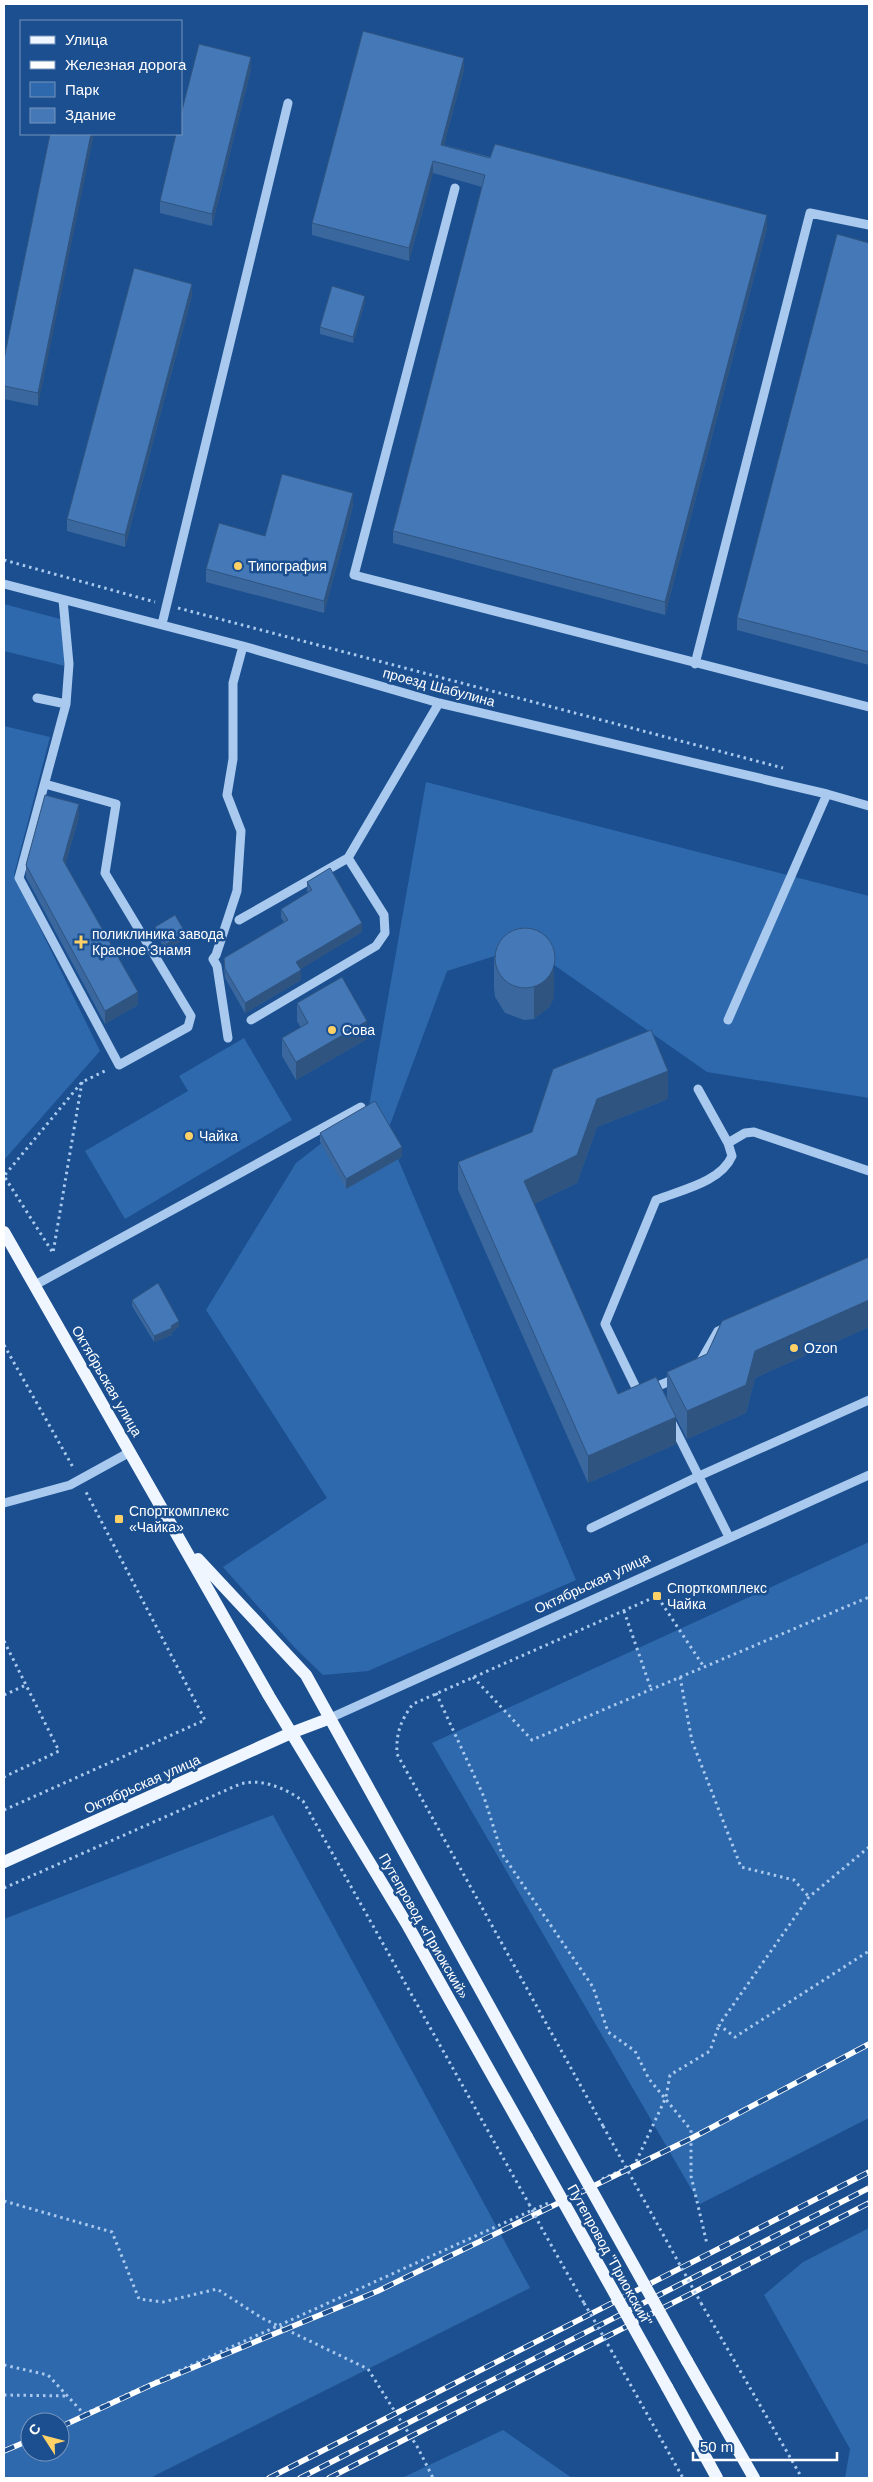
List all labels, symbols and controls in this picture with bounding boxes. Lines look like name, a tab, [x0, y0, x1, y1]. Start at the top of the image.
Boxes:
legend	[20, 20, 182, 135]
text: Улица	[65, 31, 108, 48]
text: Железная дорога	[65, 56, 187, 73]
text: Парк	[65, 81, 99, 98]
text: Здание	[65, 106, 116, 123]
place label: Типография	[248, 558, 327, 574]
marker: Типография	[232, 560, 244, 572]
street label: проезд Шабулина	[381, 664, 497, 710]
place label: поликлиника завода Красное Знамя	[92, 926, 224, 958]
marker: поликлиника завода Красное Знамя	[74, 935, 88, 949]
place label: Сова	[342, 1022, 375, 1038]
marker: Сова	[326, 1024, 338, 1036]
place label: Чайка	[199, 1128, 238, 1144]
marker: Чайка	[183, 1130, 195, 1142]
street label: Октябрьская улица	[69, 1323, 145, 1439]
place label: Ozon	[804, 1340, 837, 1356]
marker: Ozon	[788, 1342, 800, 1354]
place label: Спорткомплекс «Чайка»	[129, 1503, 229, 1535]
marker: Спорткомплекс «Чайка»	[113, 1513, 125, 1525]
street label: Октябрьская улица	[532, 1549, 652, 1617]
place label: Спорткомплекс Чайка	[667, 1580, 767, 1612]
marker: Спорткомплекс Чайка	[651, 1590, 663, 1602]
street label: Октябрьская улица	[81, 1751, 203, 1817]
street label: Путепровод «Приокский»	[376, 1850, 472, 2002]
street label: Путепровод "Приокский"	[564, 2181, 656, 2329]
north arrow	[20, 2412, 70, 2462]
text: С	[25, 2421, 44, 2438]
scale bar	[693, 2430, 837, 2462]
text: 50 m	[700, 2438, 733, 2455]

